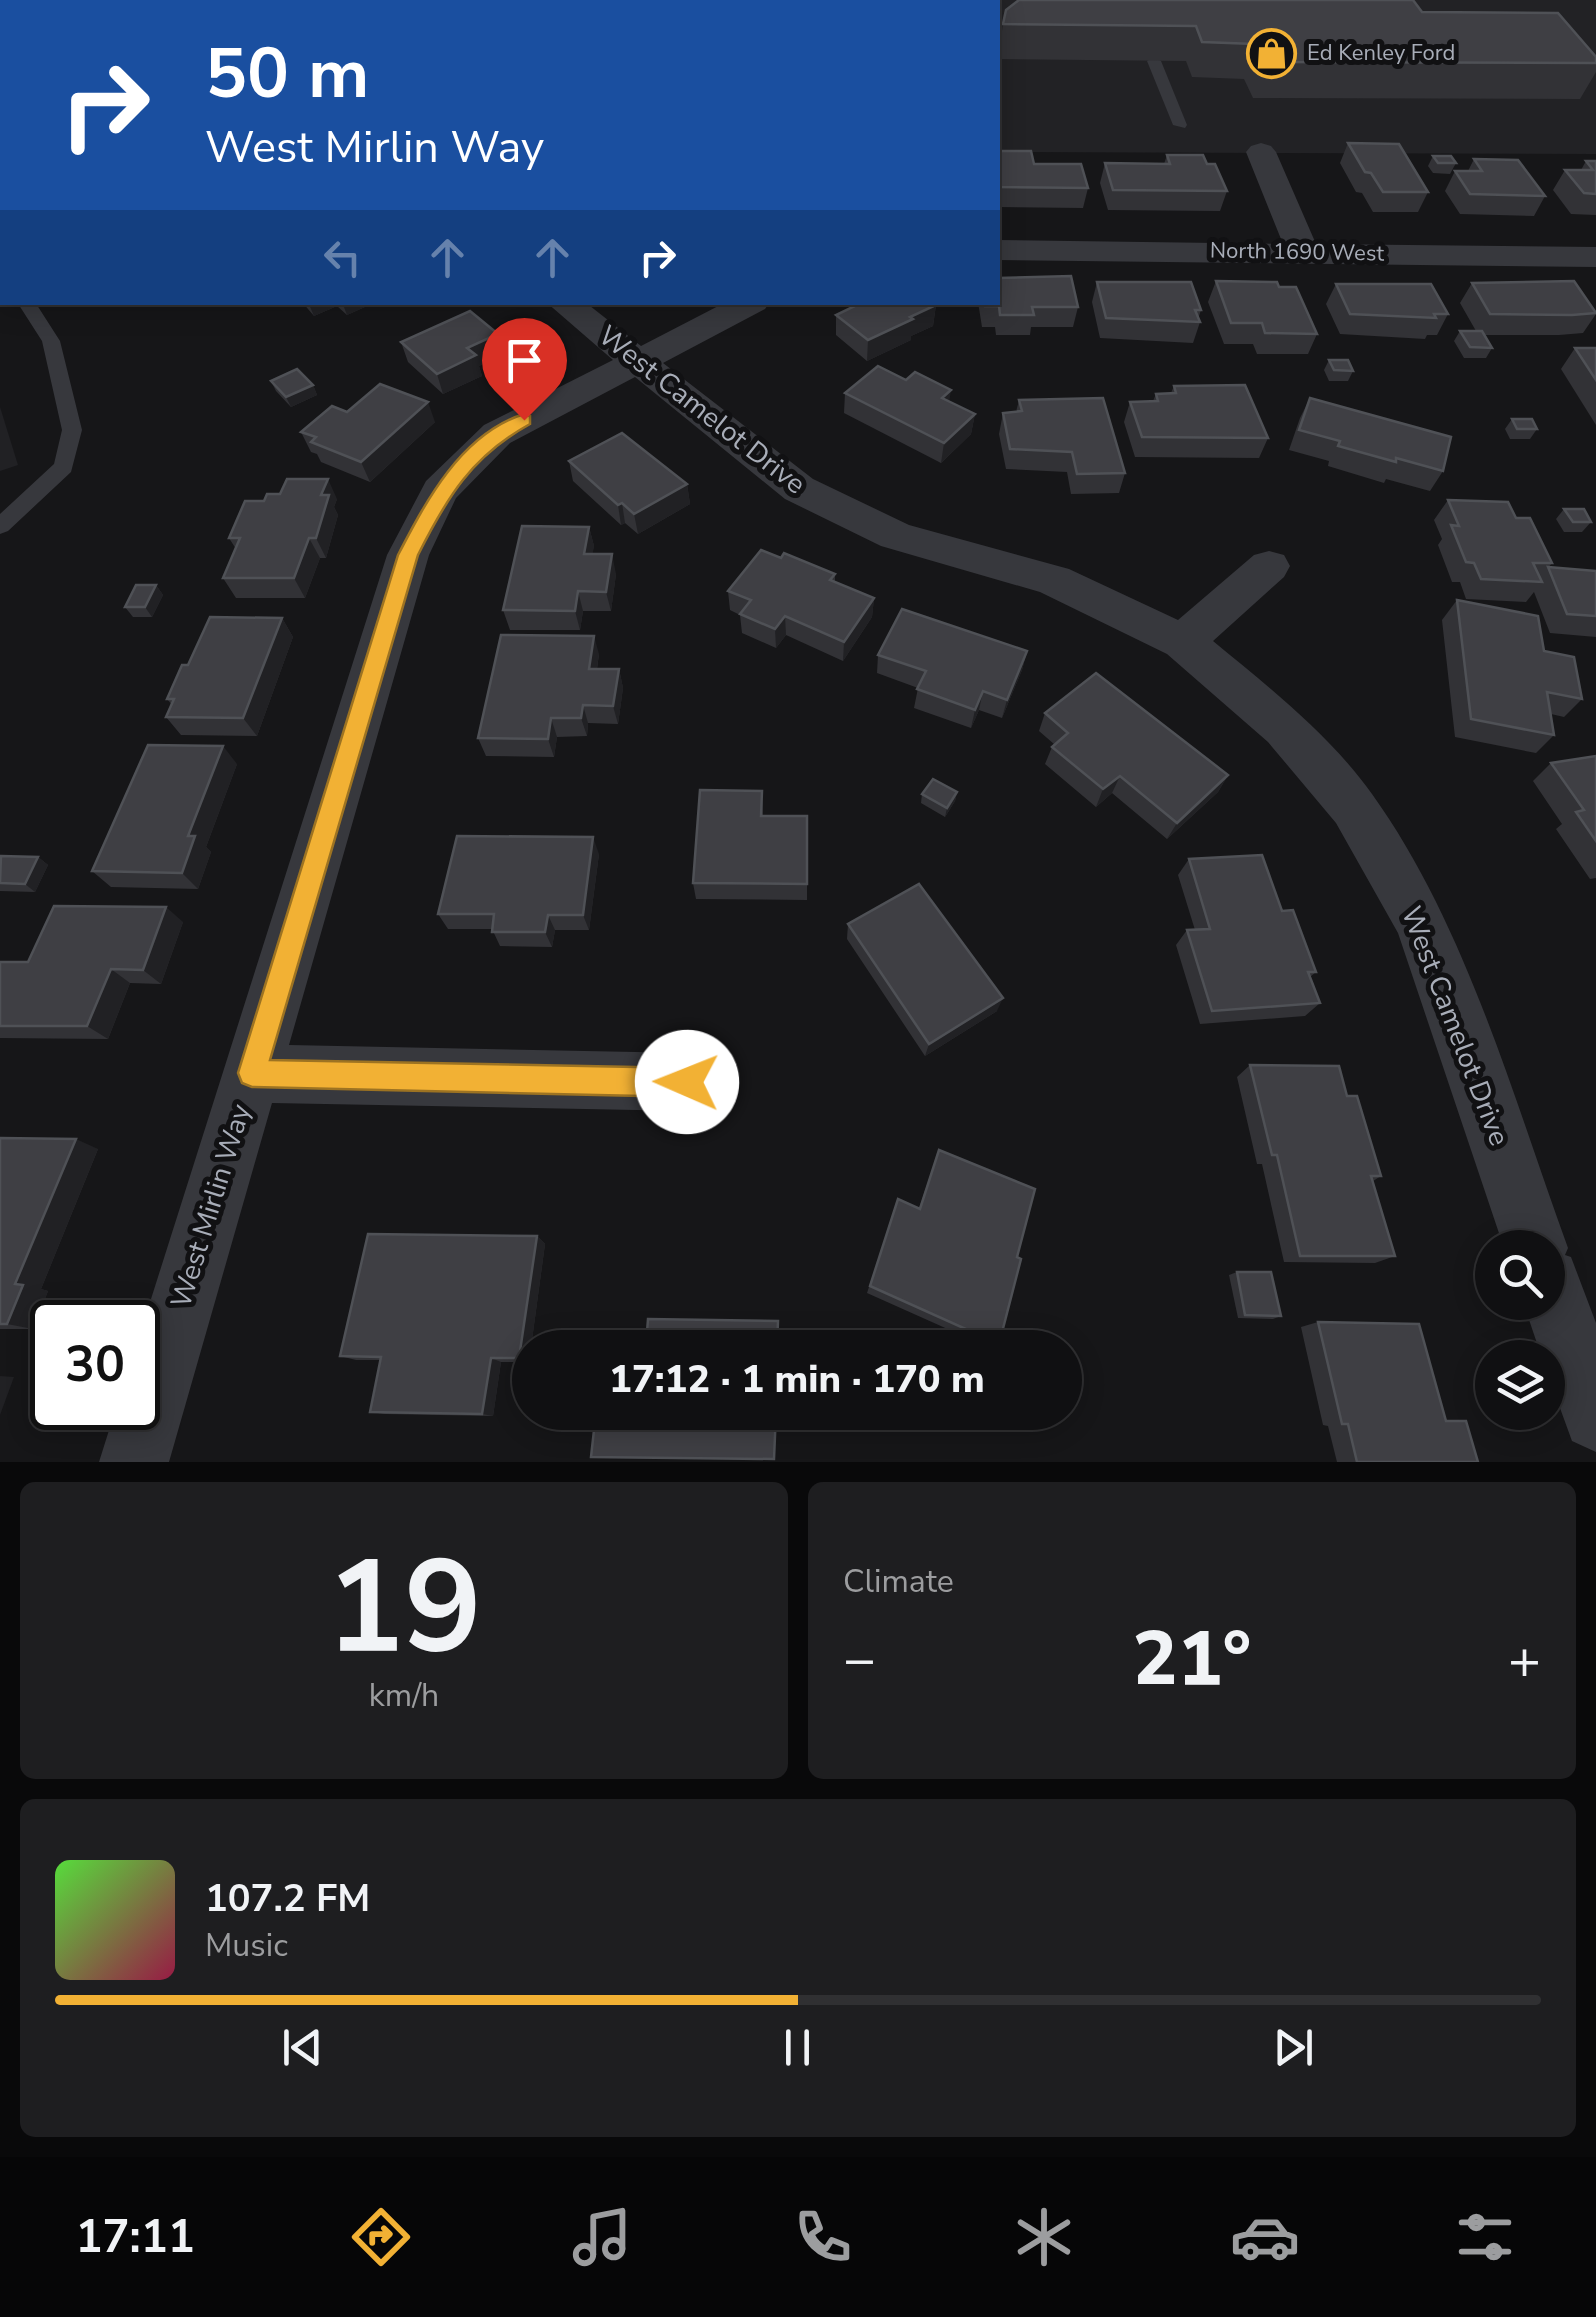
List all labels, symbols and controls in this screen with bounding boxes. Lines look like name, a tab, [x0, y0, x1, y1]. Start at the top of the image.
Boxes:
text: 50 m	[205, 26, 369, 122]
shop icon: Ed Kenley Ford	[1246, 27, 1298, 79]
place label: Ed Kenley Ford	[1307, 38, 1455, 68]
icon: right	[40, 40, 170, 170]
text: West Mirlin Way	[205, 117, 544, 178]
icon: left	[315, 230, 370, 285]
icon: ahead	[420, 230, 475, 285]
icon: ahead	[525, 230, 580, 285]
icon: right	[630, 230, 685, 285]
street label: North 1690 West	[1210, 235, 1385, 269]
street label: West Camelot Drive	[590, 317, 814, 503]
pin	[482, 318, 567, 421]
icon: arrive	[497, 333, 552, 388]
street label: West Camelot Drive	[1392, 901, 1518, 1151]
position arrow	[635, 1030, 739, 1134]
street label: West Mirlin Way	[162, 1099, 260, 1312]
map controls	[1475, 1230, 1565, 1430]
button: search	[1475, 1230, 1565, 1320]
speed limit sign: 30	[30, 1300, 160, 1430]
button: layers	[1475, 1340, 1565, 1430]
text: 17:12 · 1 min · 170 m	[609, 1354, 985, 1405]
text: 19	[326, 1520, 482, 1697]
text: Climate	[843, 1560, 954, 1603]
text: 21°	[1133, 1608, 1251, 1710]
text: −	[843, 1622, 876, 1697]
text: +	[1508, 1622, 1541, 1697]
text: km/h	[369, 1674, 439, 1717]
text: 107.2 FM	[205, 1873, 370, 1924]
text: Music	[205, 1924, 288, 1967]
icon: previous	[275, 2020, 330, 2075]
icon: pause	[770, 2020, 825, 2075]
icon: next	[1266, 2020, 1321, 2075]
icon: directions	[346, 2202, 416, 2272]
icon: music	[567, 2202, 637, 2272]
icon: phone	[788, 2202, 858, 2272]
icon: climate	[1009, 2202, 1079, 2272]
icon: car	[1230, 2202, 1300, 2272]
icon: filters	[1450, 2202, 1520, 2272]
text: 17:11	[75, 2207, 195, 2268]

